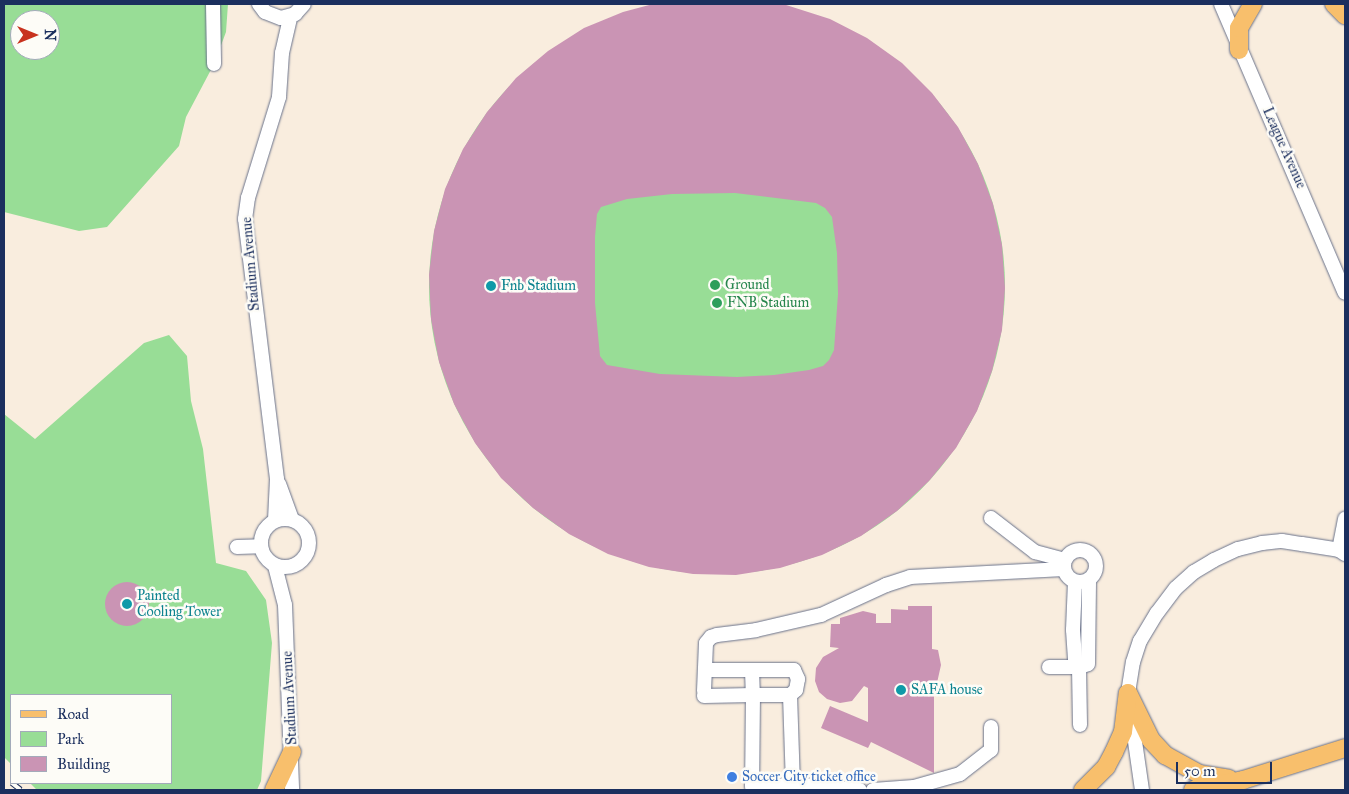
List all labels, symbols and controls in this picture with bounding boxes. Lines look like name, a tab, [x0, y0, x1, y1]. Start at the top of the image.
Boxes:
north arrow	[10, 10, 60, 60]
text: N	[41, 29, 58, 41]
street label: League Avenue	[1259, 105, 1309, 191]
street label: Stadium Avenue	[239, 216, 263, 312]
place label: Ground	[725, 277, 770, 293]
place label: Fnb Stadium	[501, 278, 576, 294]
marker: Ground	[709, 279, 721, 291]
marker: Fnb Stadium	[485, 280, 497, 292]
place label: FNB Stadium	[727, 295, 809, 311]
marker: FNB Stadium	[711, 297, 723, 309]
place label: Painted Cooling Tower	[137, 588, 221, 620]
marker: Painted Cooling Tower	[121, 598, 133, 610]
street label: Stadium Avenue	[279, 651, 301, 745]
place label: SAFA house	[911, 682, 983, 698]
marker: SAFA house	[895, 684, 907, 696]
legend	[10, 694, 172, 784]
text: Road	[57, 705, 89, 723]
text: Park	[57, 730, 84, 748]
scale bar	[1179, 752, 1275, 784]
text: Building	[57, 755, 110, 773]
text: 50 m	[1184, 762, 1216, 780]
place label: Soccer City ticket office	[742, 769, 876, 785]
marker: Soccer City ticket office	[726, 771, 738, 783]

